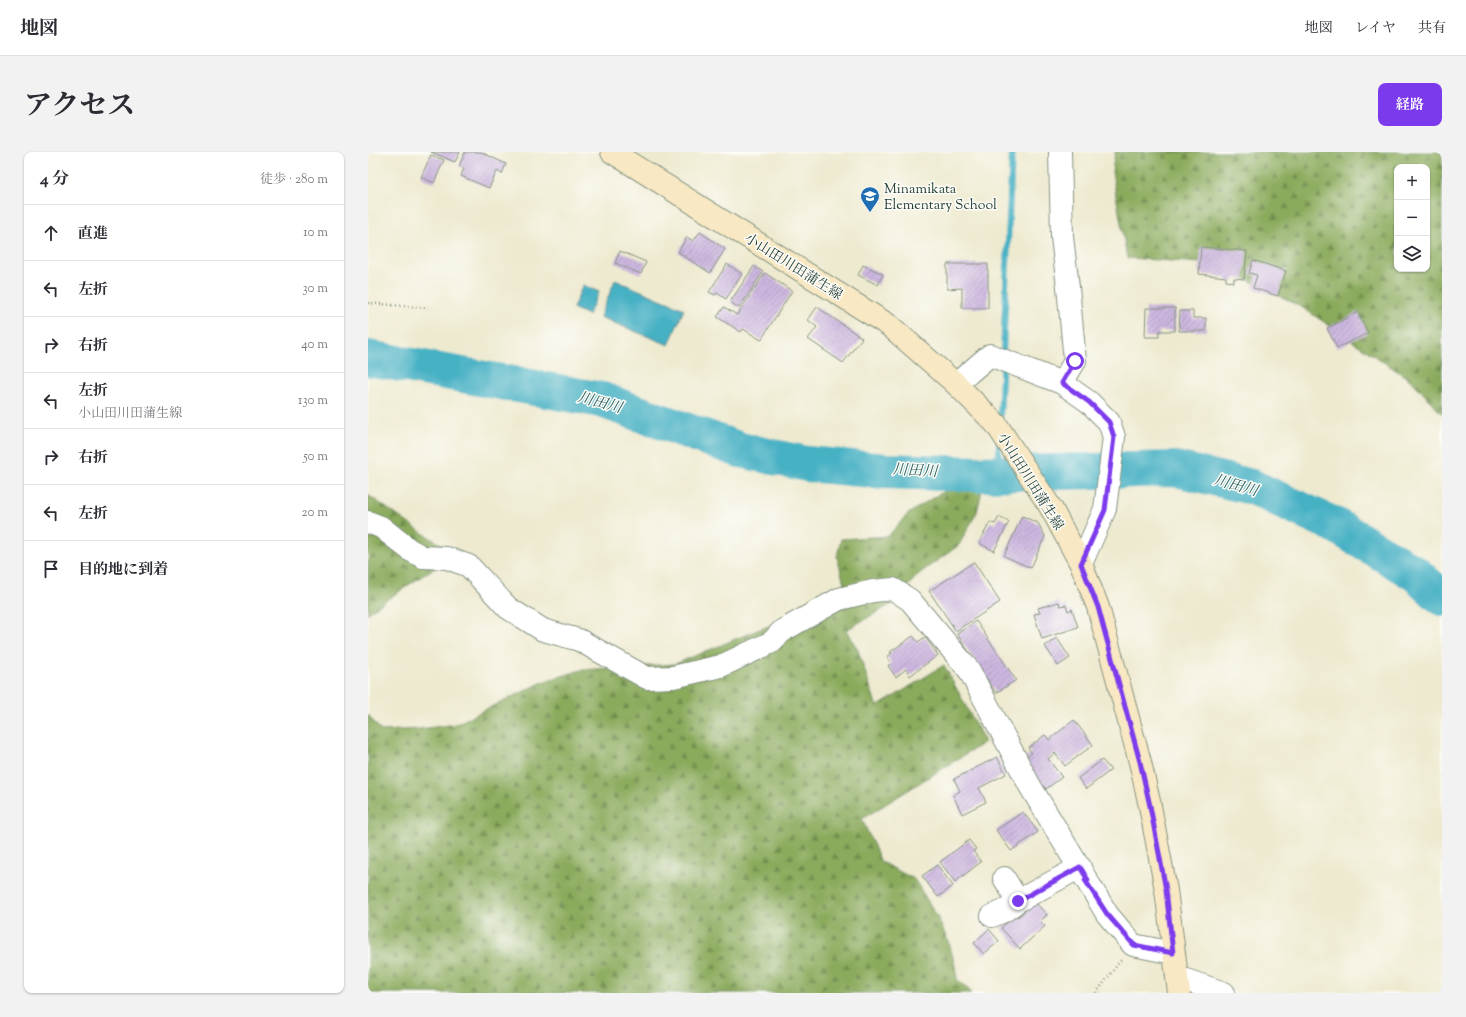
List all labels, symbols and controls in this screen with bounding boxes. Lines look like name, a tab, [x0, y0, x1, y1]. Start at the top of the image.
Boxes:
text: 地図	[20, 16, 58, 43]
text: 地図	[1305, 19, 1333, 39]
text: レイヤ	[1355, 19, 1396, 39]
text: 共有	[1418, 19, 1446, 39]
button: 経路	[1378, 83, 1442, 126]
text: アクセス	[24, 87, 135, 127]
map controls	[1394, 164, 1430, 272]
button: +	[1394, 164, 1430, 200]
text: 4 分	[40, 168, 69, 192]
text: 徒歩 · 280 m	[260, 171, 328, 189]
place label: Minamikata Elementary School	[884, 180, 997, 216]
school or university icon: Minamikata Elementary School	[859, 185, 881, 213]
button: −	[1394, 200, 1430, 236]
icon: ahead	[40, 222, 62, 244]
text: 直進	[78, 224, 108, 245]
text: 10 m	[303, 224, 328, 242]
street label: 小山田川田蒲生線	[740, 230, 846, 306]
button: layers	[1394, 236, 1430, 272]
icon: left	[40, 278, 62, 300]
text: 左折	[78, 280, 108, 301]
text: 30 m	[302, 280, 328, 298]
icon: right	[40, 334, 62, 356]
text: 右折	[78, 336, 108, 357]
text: 40 m	[301, 336, 328, 354]
route start	[1066, 352, 1084, 370]
text: 左折	[78, 381, 108, 402]
water label: 川田川	[575, 387, 626, 420]
icon: left	[40, 390, 62, 412]
text: 130 m	[298, 392, 328, 410]
text: 小山田川田蒲生線	[78, 405, 182, 423]
street label: 小山田川田蒲生線	[991, 429, 1067, 535]
icon: right	[40, 446, 62, 468]
text: 右折	[78, 448, 108, 469]
text: 50 m	[303, 448, 328, 466]
water label: 川田川	[892, 460, 940, 483]
water label: 川田川	[1211, 470, 1262, 503]
icon: left	[40, 502, 62, 524]
text: 左折	[78, 504, 108, 525]
text: 20 m	[302, 504, 328, 522]
icon: arrive	[40, 558, 62, 580]
text: 目的地に到着	[78, 560, 168, 581]
route end	[1009, 892, 1027, 910]

